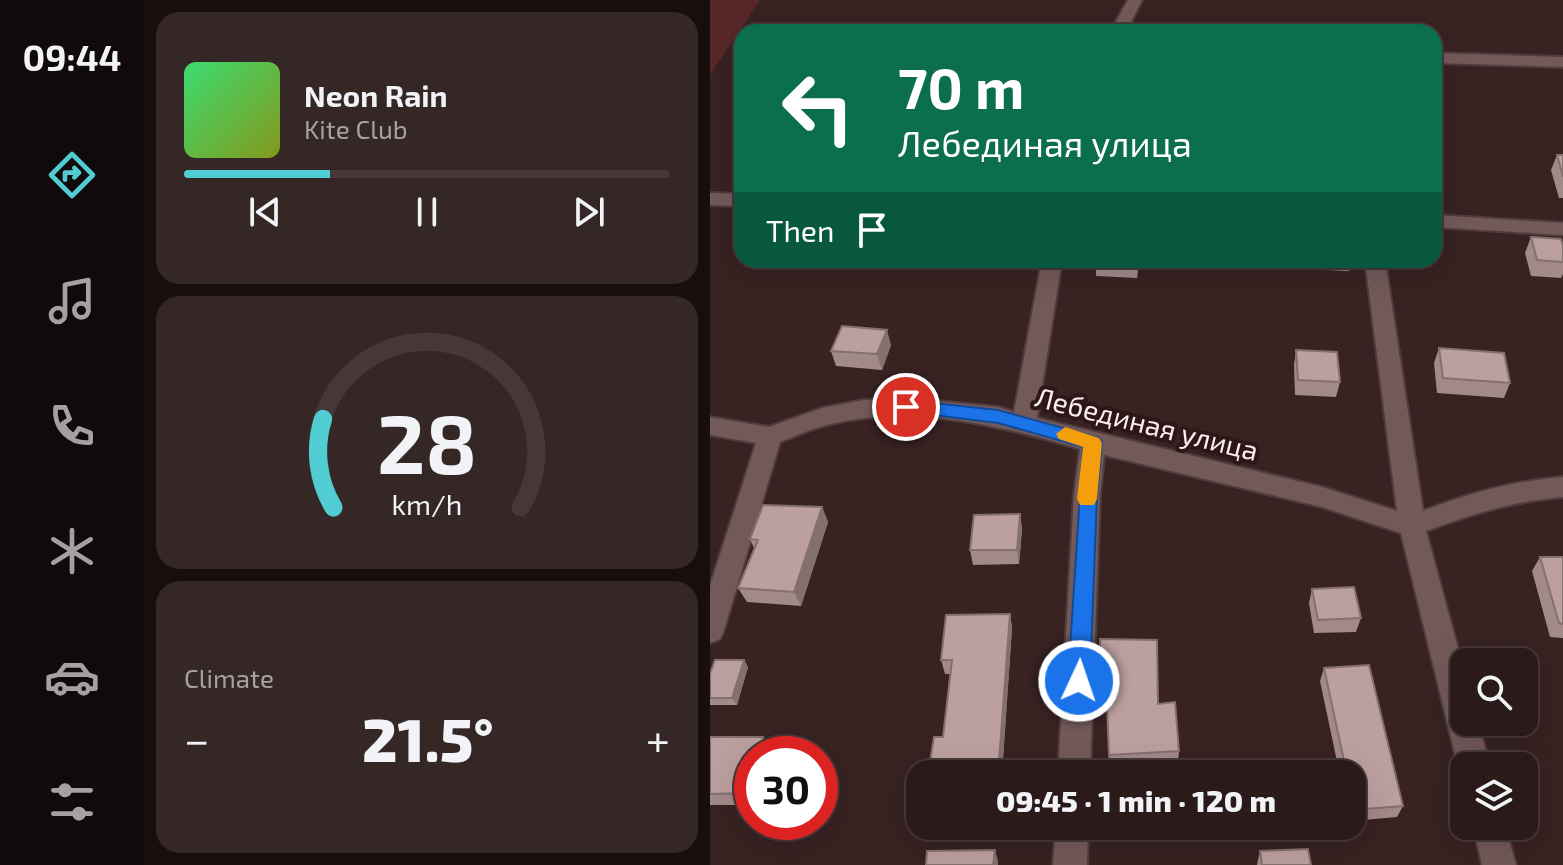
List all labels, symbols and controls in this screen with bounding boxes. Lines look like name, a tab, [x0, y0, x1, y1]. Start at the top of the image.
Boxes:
text: 09:44	[22, 35, 122, 78]
text: 70 m	[898, 53, 1024, 120]
icon: left	[766, 56, 870, 160]
text: Neon Rain	[304, 77, 448, 113]
text: Kite Club	[304, 113, 408, 144]
text: Лебединая улица	[898, 121, 1192, 164]
icon: directions	[44, 147, 100, 203]
icon: previous	[243, 190, 287, 234]
icon: pause	[405, 190, 449, 234]
icon: next	[567, 190, 611, 234]
icon: arrive	[850, 208, 894, 252]
text: Then	[766, 212, 834, 248]
icon: music	[44, 273, 100, 329]
pin	[872, 373, 940, 441]
street label: Лебединая улица	[1032, 379, 1262, 467]
icon: arrive	[884, 385, 928, 429]
text: 28	[377, 391, 477, 491]
icon: phone	[44, 398, 100, 454]
text: km/h	[392, 487, 462, 522]
icon: climate	[44, 523, 100, 579]
position arrow	[1037, 639, 1121, 723]
map controls	[1450, 648, 1538, 840]
button: search	[1450, 648, 1538, 736]
icon: car	[44, 649, 100, 705]
text: Climate	[184, 662, 274, 693]
text: 21.5°	[362, 702, 493, 774]
text: −	[184, 712, 210, 765]
text: +	[646, 712, 670, 765]
speed limit sign: 30	[734, 736, 838, 840]
button: layers	[1450, 752, 1538, 840]
icon: filters	[44, 774, 100, 830]
text: 09:45 · 1 min · 120 m	[996, 782, 1276, 818]

